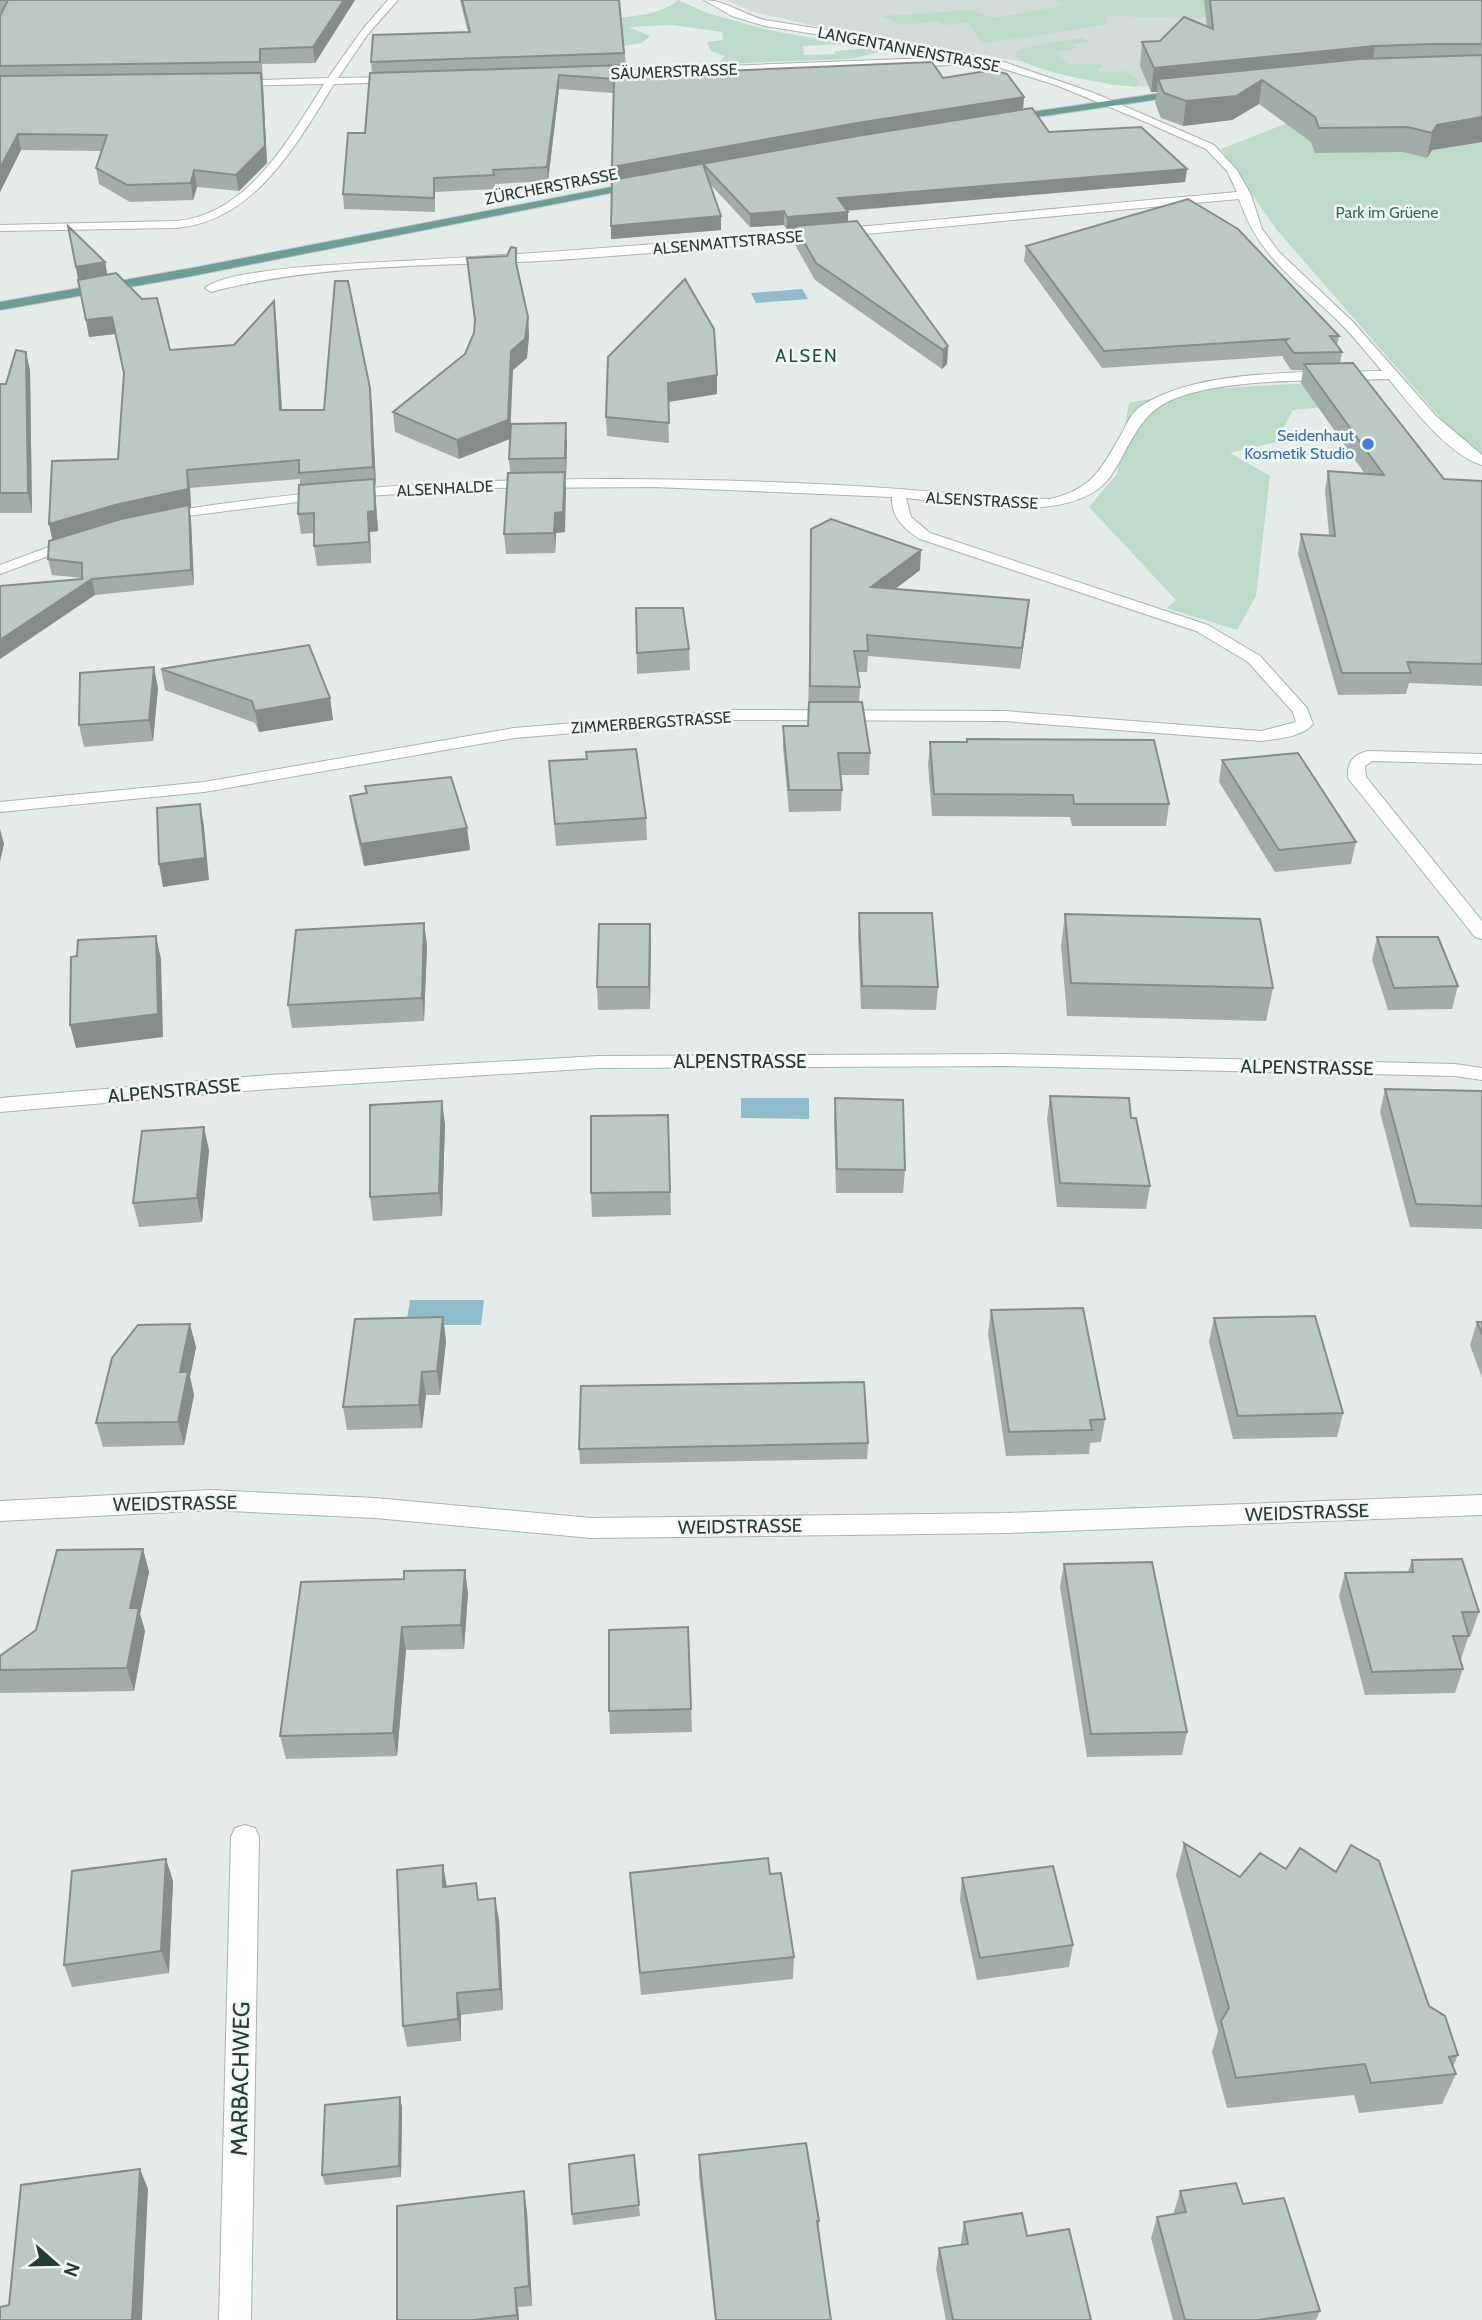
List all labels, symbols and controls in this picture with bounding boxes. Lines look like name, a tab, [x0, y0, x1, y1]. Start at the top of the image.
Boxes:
street label: LANGENTANNENSTRASSE	[816, 23, 1002, 77]
street label: SÄUMERSTRASSE	[610, 60, 738, 83]
street label: ZÜRCHERSTRASSE	[483, 164, 619, 209]
park label: Park im Grüene	[1336, 203, 1438, 222]
street label: ALSENMATTSTRASSE	[652, 226, 804, 259]
district label: ALSEN	[775, 345, 839, 367]
place label: Seidenhaut Kosmetik Studio	[1244, 426, 1355, 463]
marker: Seidenhaut Kosmetik Studio	[1360, 436, 1376, 452]
street label: ALSENHALDE	[396, 476, 494, 501]
street label: ALSENSTRASSE	[925, 488, 1039, 513]
street label: ZIMMERBERGSTRASSE	[570, 707, 732, 738]
street label: ALPENSTRASSE	[673, 1050, 807, 1073]
street label: ALPENSTRASSE	[1240, 1055, 1374, 1080]
street label: ALPENSTRASSE	[107, 1073, 241, 1108]
street label: WEIDSTRASSE	[113, 1491, 237, 1516]
street label: WEIDSTRASSE	[1245, 1499, 1370, 1526]
street label: WEIDSTRASSE	[678, 1514, 802, 1539]
street label: MARBACHWEG	[225, 2002, 255, 2156]
north arrow	[21, 2229, 91, 2299]
text: N	[58, 2259, 85, 2280]

